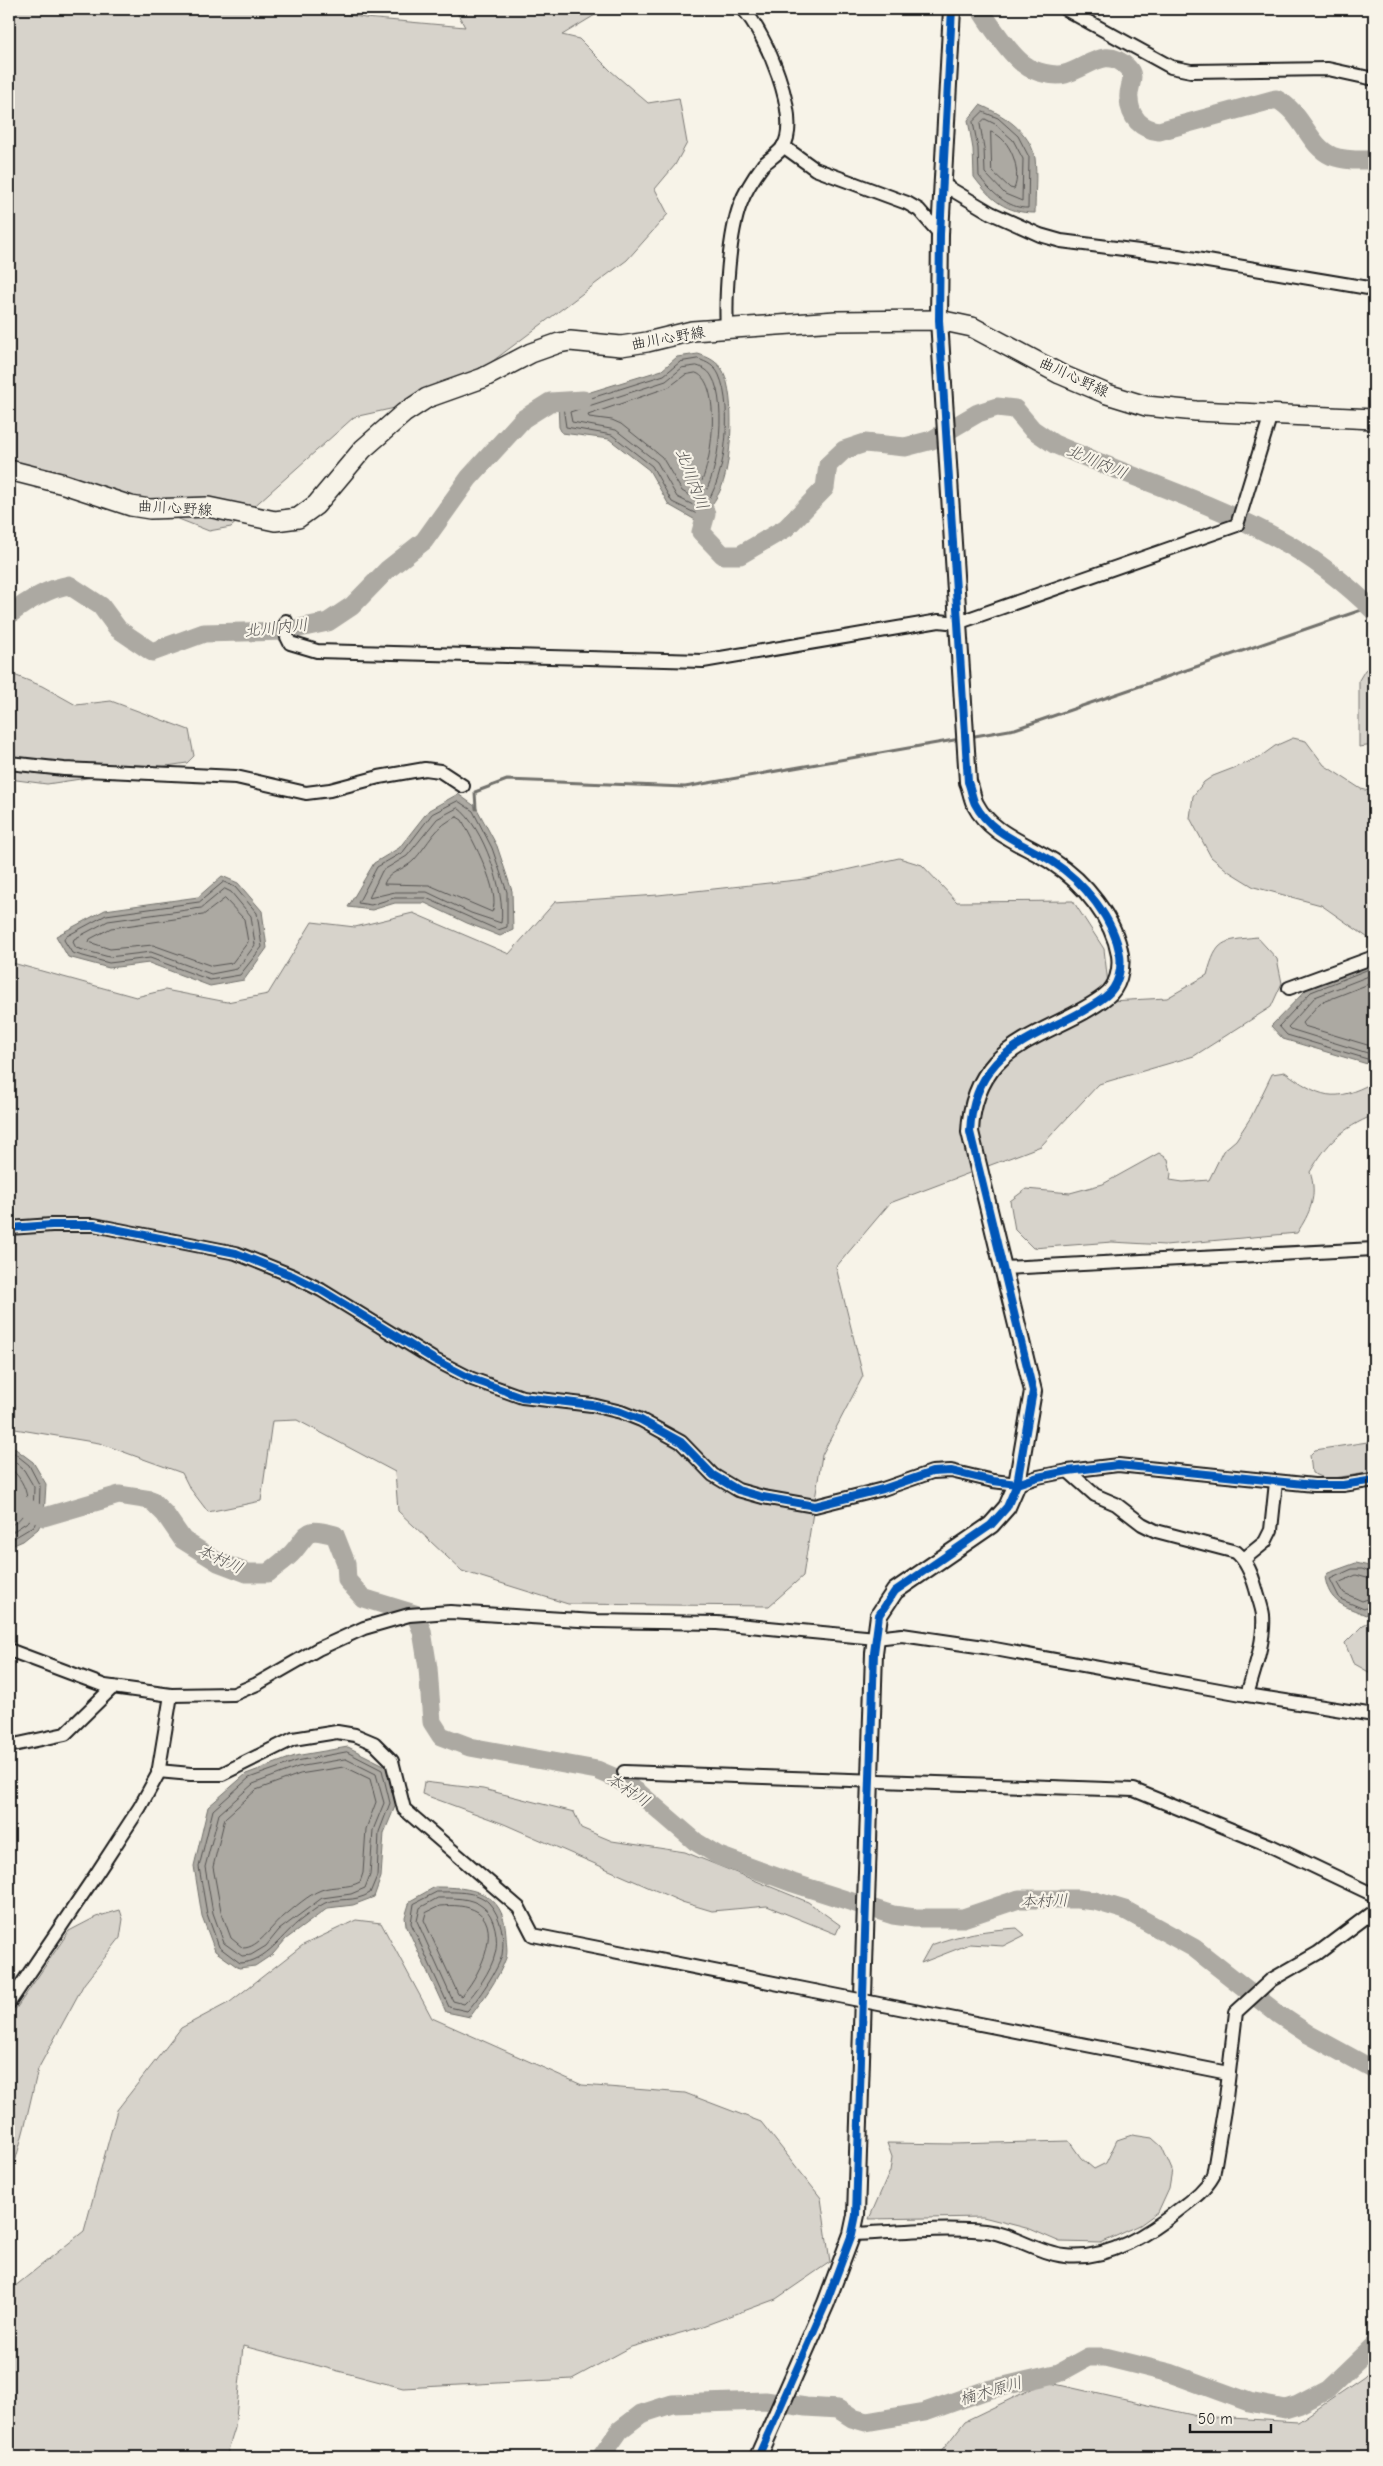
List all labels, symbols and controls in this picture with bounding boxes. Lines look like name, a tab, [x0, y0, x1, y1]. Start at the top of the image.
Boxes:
street label: 曲川心野線	[629, 323, 707, 353]
street label: 曲川心野線	[1036, 353, 1112, 401]
water label: 北川内川	[1064, 441, 1130, 483]
water label: 北川内川	[672, 446, 712, 512]
street label: 曲川心野線	[137, 497, 213, 519]
water label: 北川内川	[243, 616, 309, 640]
water label: 本村川	[194, 1541, 246, 1577]
water label: 本村川	[603, 1769, 653, 1811]
water label: 本村川	[1020, 1891, 1068, 1911]
water label: 楠木原川	[958, 2374, 1024, 2408]
scale bar	[1190, 2401, 1272, 2433]
text: 50 m	[1198, 2410, 1233, 2428]

